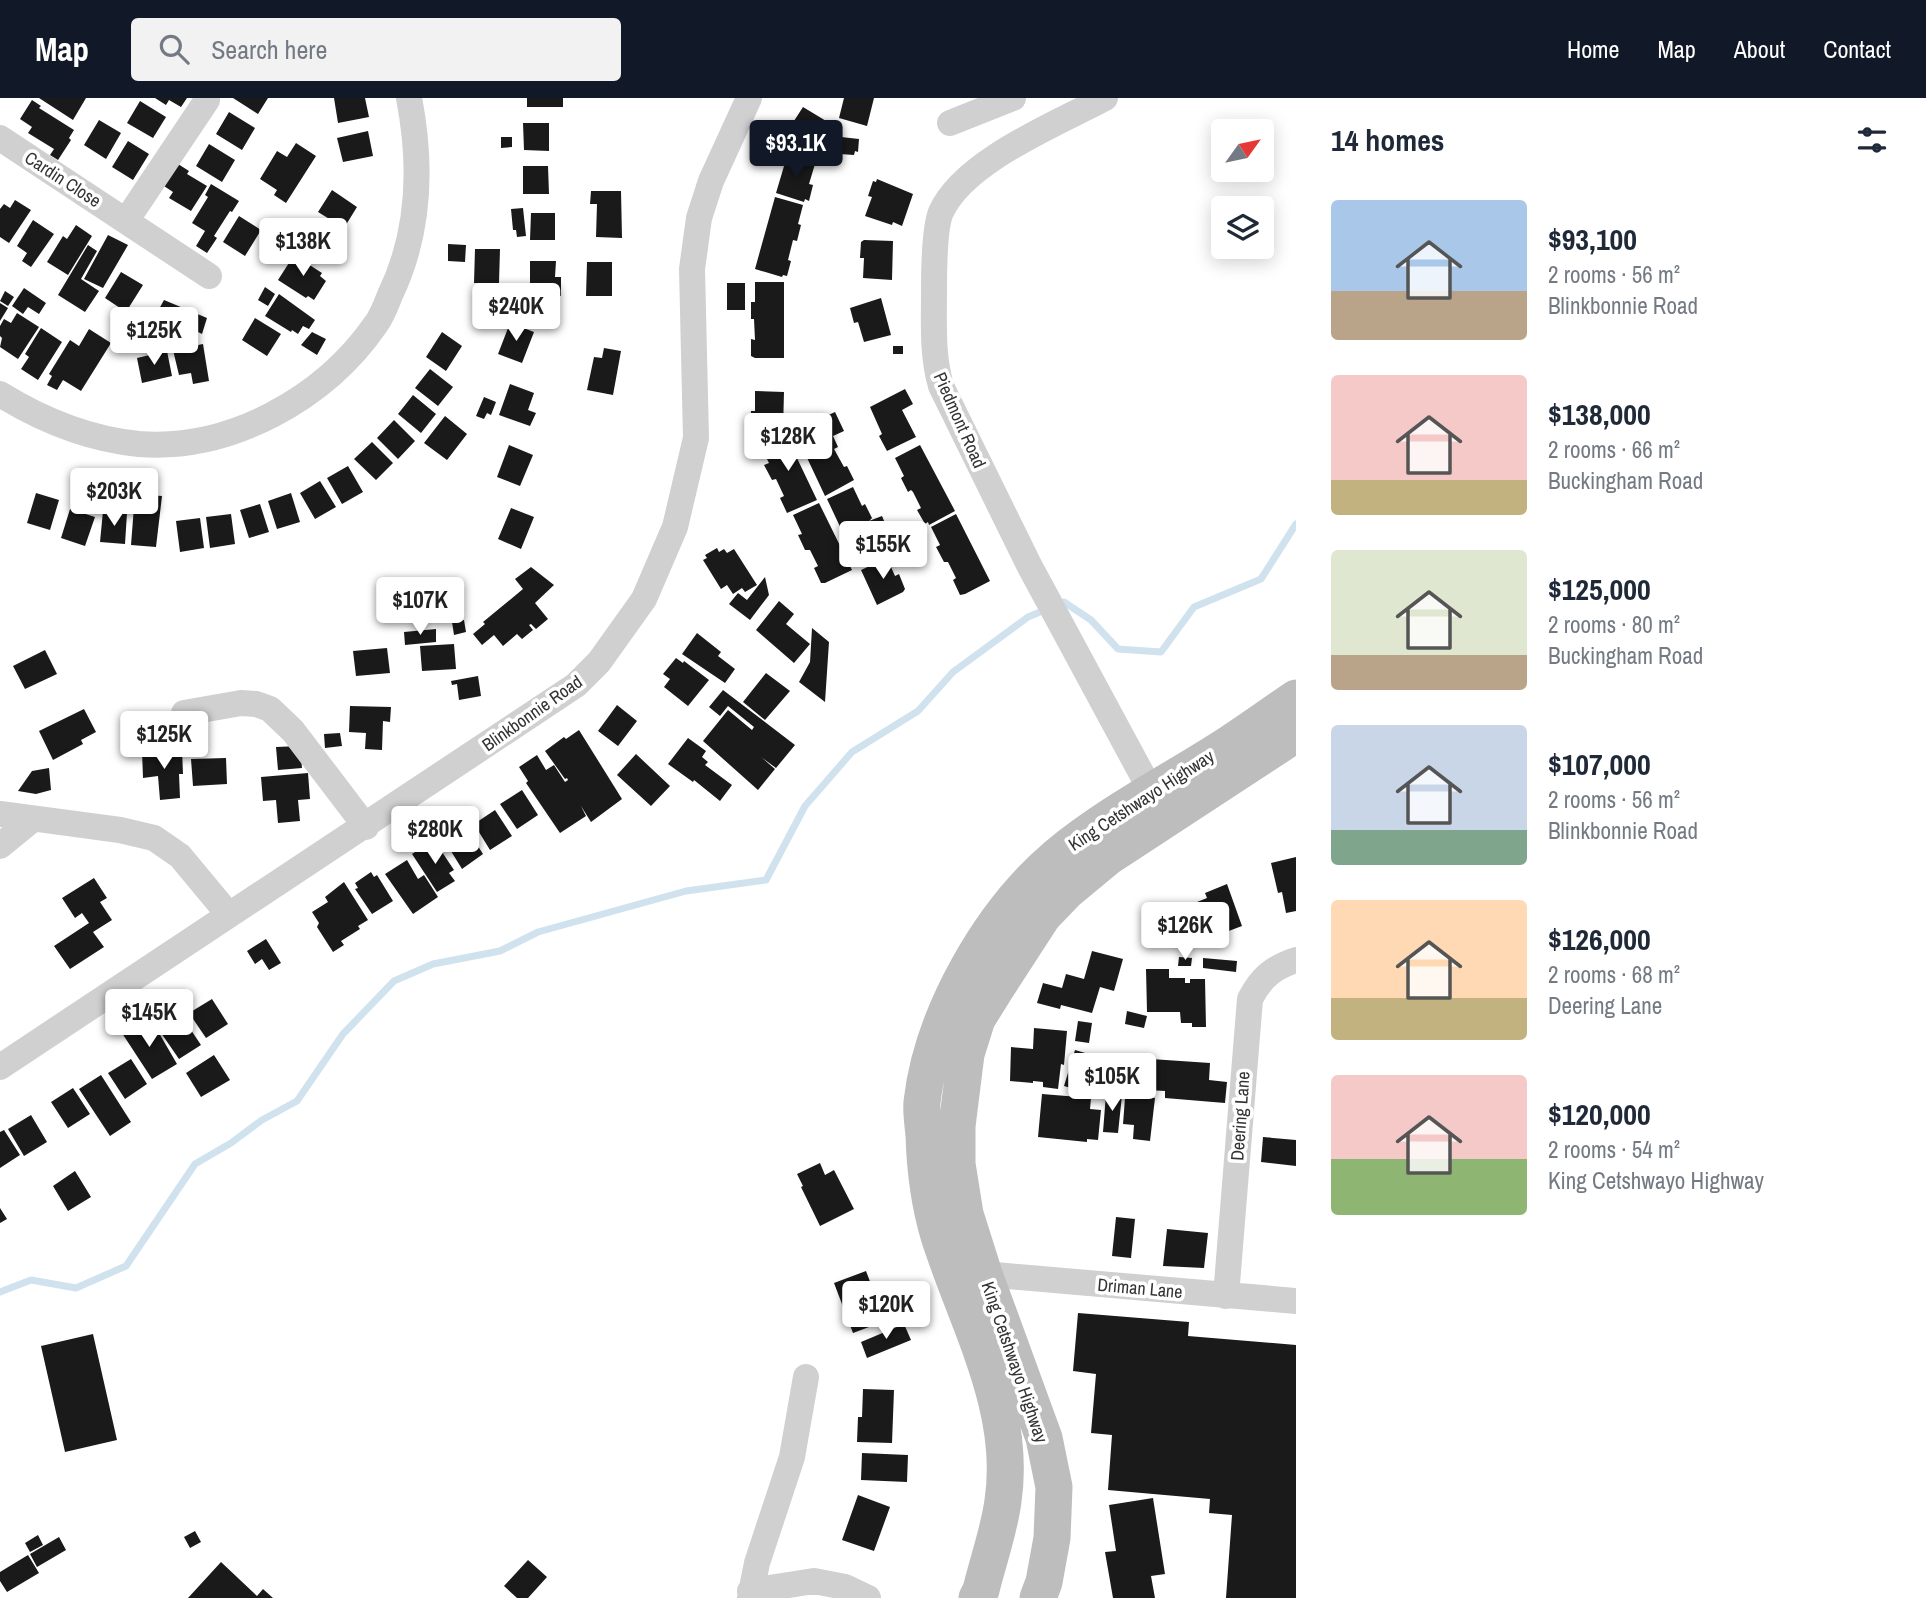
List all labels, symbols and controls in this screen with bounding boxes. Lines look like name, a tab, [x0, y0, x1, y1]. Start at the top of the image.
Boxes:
search box	[131, 18, 621, 81]
text: Map	[35, 27, 89, 71]
icon: search	[155, 30, 193, 68]
text: Search here	[211, 32, 327, 67]
text: Home	[1567, 33, 1619, 65]
text: Map	[1657, 33, 1696, 65]
text: About	[1734, 33, 1785, 65]
text: Contact	[1823, 33, 1891, 65]
north arrow	[1211, 119, 1274, 182]
map controls	[1211, 119, 1274, 259]
pin: $93.1K	[739, 120, 853, 180]
text: 14 homes	[1331, 120, 1445, 160]
icon: filters	[1853, 121, 1891, 159]
text: $93.1K	[766, 127, 826, 158]
street label: Cardin Close	[20, 145, 106, 213]
button: layers	[1211, 196, 1274, 259]
pin: $138K	[254, 218, 352, 278]
text: $93,100	[1548, 219, 1637, 259]
text: $138K	[275, 225, 331, 256]
icon: home	[1387, 228, 1471, 312]
text: 2 rooms · 56 m²	[1548, 259, 1680, 290]
pin: $240K	[467, 284, 565, 343]
text: $240K	[488, 290, 544, 321]
text: Blinkbonnie Road	[1548, 290, 1698, 321]
pin: $125K	[105, 308, 203, 367]
text: $125K	[126, 314, 182, 345]
street label: Piedmont Road	[928, 368, 992, 472]
text: $138,000	[1548, 394, 1651, 434]
icon: home	[1387, 403, 1471, 487]
pin: $128K	[739, 414, 837, 473]
text: $128K	[760, 420, 816, 451]
text: 2 rooms · 66 m²	[1548, 434, 1680, 465]
text: Buckingham Road	[1548, 465, 1703, 496]
pin: $203K	[65, 468, 163, 528]
text: $203K	[86, 475, 142, 506]
pin: $155K	[834, 522, 932, 581]
text: $155K	[855, 528, 911, 559]
text: $125,000	[1548, 569, 1651, 609]
pin: $107K	[371, 578, 469, 637]
icon: home	[1387, 578, 1471, 662]
text: $107K	[392, 584, 448, 615]
text: 2 rooms · 80 m²	[1548, 609, 1680, 640]
text: Buckingham Road	[1548, 640, 1703, 671]
street label: Blinkbonnie Road	[477, 669, 587, 757]
pin: $125K	[115, 712, 213, 771]
text: $125K	[136, 718, 192, 749]
street label: King Cetshwayo Highway	[1063, 743, 1219, 857]
text: $107,000	[1548, 744, 1651, 784]
icon: home	[1387, 753, 1471, 837]
text: 2 rooms · 56 m²	[1548, 784, 1680, 815]
pin: $280K	[386, 806, 484, 866]
text: $280K	[407, 813, 463, 844]
text: Blinkbonnie Road	[1548, 815, 1698, 846]
pin: $126K	[1136, 902, 1234, 962]
text: $126K	[1157, 909, 1213, 940]
text: $126,000	[1548, 919, 1651, 959]
icon: home	[1387, 928, 1471, 1012]
text: 2 rooms · 68 m²	[1548, 959, 1680, 990]
pin: $145K	[100, 990, 198, 1049]
text: Deering Lane	[1548, 990, 1662, 1021]
text: $145K	[121, 996, 177, 1027]
pin: $105K	[1063, 1054, 1161, 1113]
text: $105K	[1084, 1060, 1140, 1091]
street label: Deering Lane	[1224, 1071, 1256, 1161]
text: $120,000	[1548, 1094, 1651, 1134]
icon: home	[1387, 1103, 1471, 1187]
text: 2 rooms · 54 m²	[1548, 1134, 1680, 1165]
text: King Cetshwayo Highway	[1548, 1165, 1764, 1196]
street label: Driman Lane	[1096, 1272, 1184, 1304]
street label: King Cetshwayo Highway	[976, 1278, 1055, 1447]
pin: $120K	[837, 1282, 935, 1341]
text: $120K	[858, 1288, 914, 1319]

